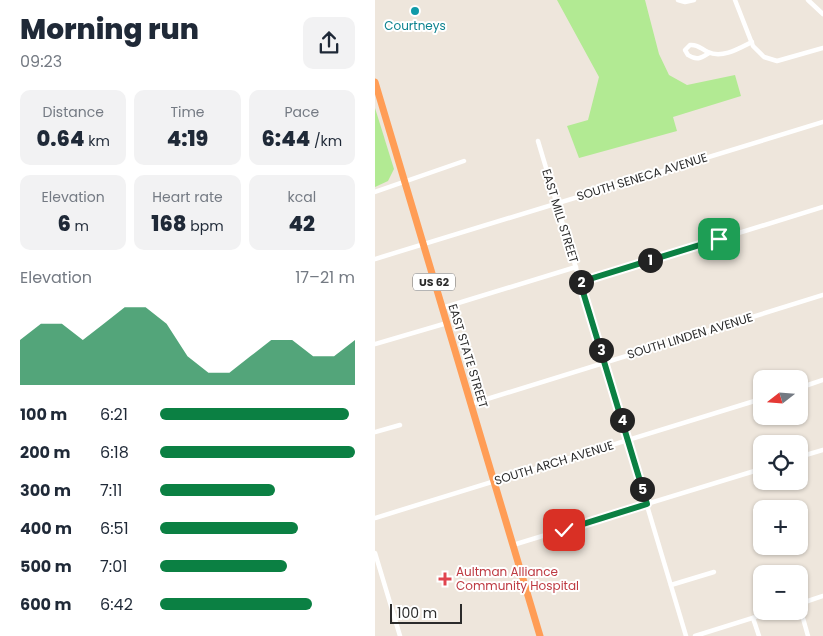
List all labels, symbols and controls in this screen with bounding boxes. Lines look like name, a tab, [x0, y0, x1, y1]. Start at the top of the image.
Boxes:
marker: Courtneys	[409, 5, 421, 17]
text: Morning run	[20, 10, 199, 49]
button: share	[303, 17, 355, 69]
place label: Courtneys	[384, 17, 446, 34]
text: 09:23	[20, 50, 62, 73]
text: Distance	[42, 102, 104, 122]
text: Time	[170, 102, 205, 122]
text: Pace	[284, 102, 319, 122]
text: 0.64	[36, 124, 84, 153]
text: 4:19	[167, 124, 208, 153]
text: 6:44	[261, 124, 310, 153]
text: km	[84, 131, 110, 151]
text: /km	[310, 131, 342, 151]
street label: SOUTH SENECA AVENUE	[574, 149, 709, 205]
street label: EAST MILL STREET	[538, 167, 583, 265]
text: Elevation	[42, 187, 105, 207]
text: Heart rate	[152, 187, 223, 207]
text: kcal	[288, 187, 316, 207]
text: 6	[57, 209, 71, 238]
text: 168	[151, 209, 187, 238]
text: 42	[289, 209, 315, 238]
text: m	[71, 216, 89, 236]
text: bpm	[187, 216, 224, 236]
pin	[698, 218, 740, 260]
icon: arrive	[705, 225, 733, 253]
pin: 1	[637, 248, 663, 272]
text: 1	[648, 250, 653, 270]
text: Elevation	[20, 266, 92, 289]
text: 17–21 m	[295, 266, 355, 289]
pin: 2	[569, 270, 593, 294]
text: 2	[578, 272, 586, 292]
road number: US 62	[413, 274, 455, 290]
street label: EAST STATE STREET	[445, 302, 493, 411]
street label: SOUTH LINDEN AVENUE	[625, 308, 755, 363]
pin: 3	[589, 338, 613, 362]
text: 3	[597, 340, 606, 360]
north arrow	[753, 370, 807, 425]
map controls	[753, 370, 808, 620]
text: 100 m	[20, 403, 67, 426]
text: 6:21	[100, 403, 128, 426]
pin: 4	[609, 408, 635, 432]
text: 4	[618, 410, 627, 430]
button: locate	[753, 435, 808, 490]
street label: SOUTH ARCH AVENUE	[492, 436, 616, 489]
text: 200 m	[20, 441, 70, 464]
text: 6:18	[100, 441, 129, 464]
pin: 5	[629, 476, 655, 502]
text: 300 m	[20, 479, 71, 502]
text: 7:11	[100, 479, 122, 502]
text: 5	[638, 479, 647, 499]
button: +	[753, 500, 808, 555]
pin	[543, 509, 585, 551]
icon: check	[550, 516, 578, 544]
text: 400 m	[20, 517, 72, 540]
text: 6:51	[100, 517, 129, 540]
text: 500 m	[20, 555, 72, 578]
text: 7:01	[100, 555, 127, 578]
place label: Aultman Alliance Community Hospital	[456, 563, 579, 594]
button: −	[753, 565, 808, 620]
marker: Aultman Alliance Community Hospital	[438, 572, 452, 586]
text: 600 m	[20, 593, 71, 616]
text: 6:42	[100, 593, 133, 616]
scale bar	[390, 601, 463, 624]
text: 100 m	[397, 603, 437, 623]

